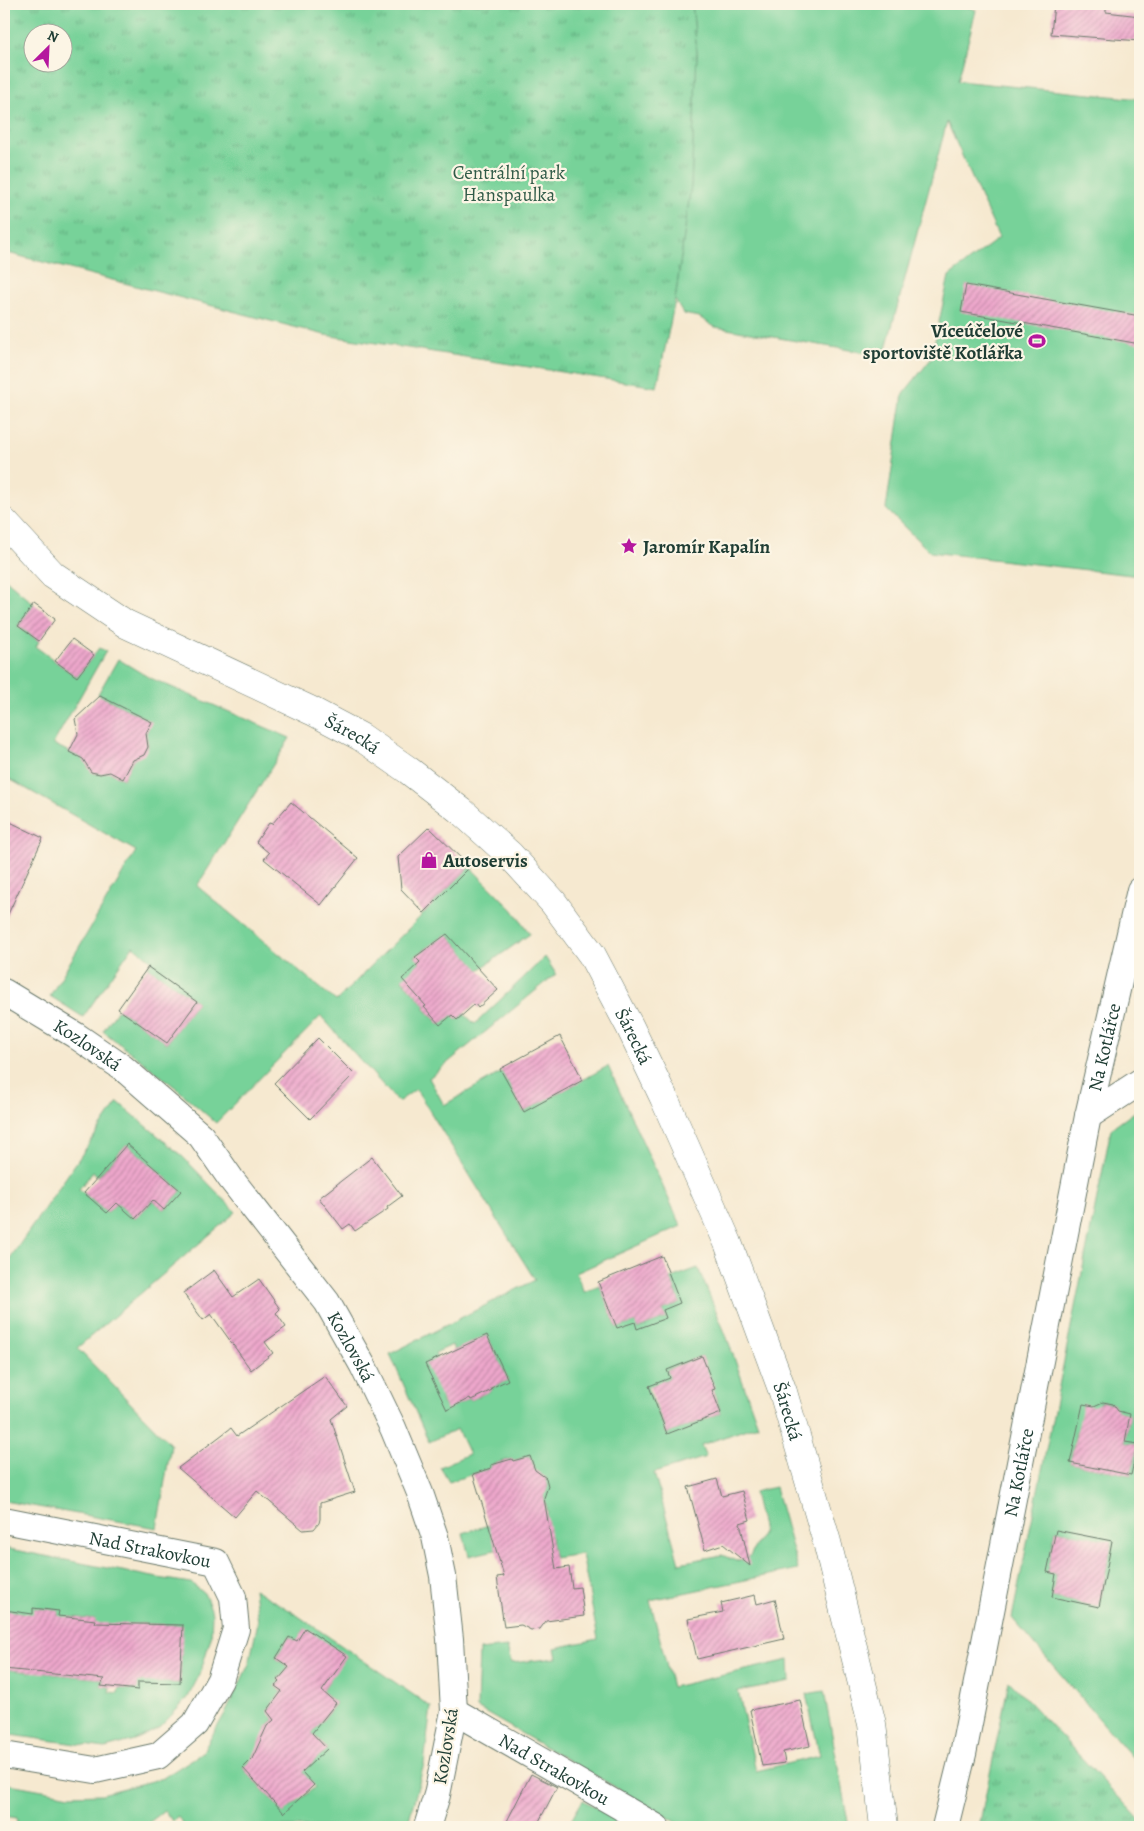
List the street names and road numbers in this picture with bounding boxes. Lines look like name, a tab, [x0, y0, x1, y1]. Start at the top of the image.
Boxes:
street label: Šárecká	[320, 708, 385, 761]
street label: Na Kotlářce	[1082, 1001, 1128, 1094]
street label: Šárecká	[608, 1004, 658, 1069]
street label: Kozlovská	[48, 1013, 127, 1078]
street label: Kozlovská	[321, 1307, 381, 1387]
street label: Šárecká	[766, 1378, 809, 1444]
street label: Na Kotlářce	[998, 1426, 1041, 1519]
street label: Nad Strakovkou	[87, 1525, 214, 1575]
street label: Kozlovská	[427, 1706, 465, 1786]
street label: Nad Strakovkou	[494, 1727, 615, 1812]

